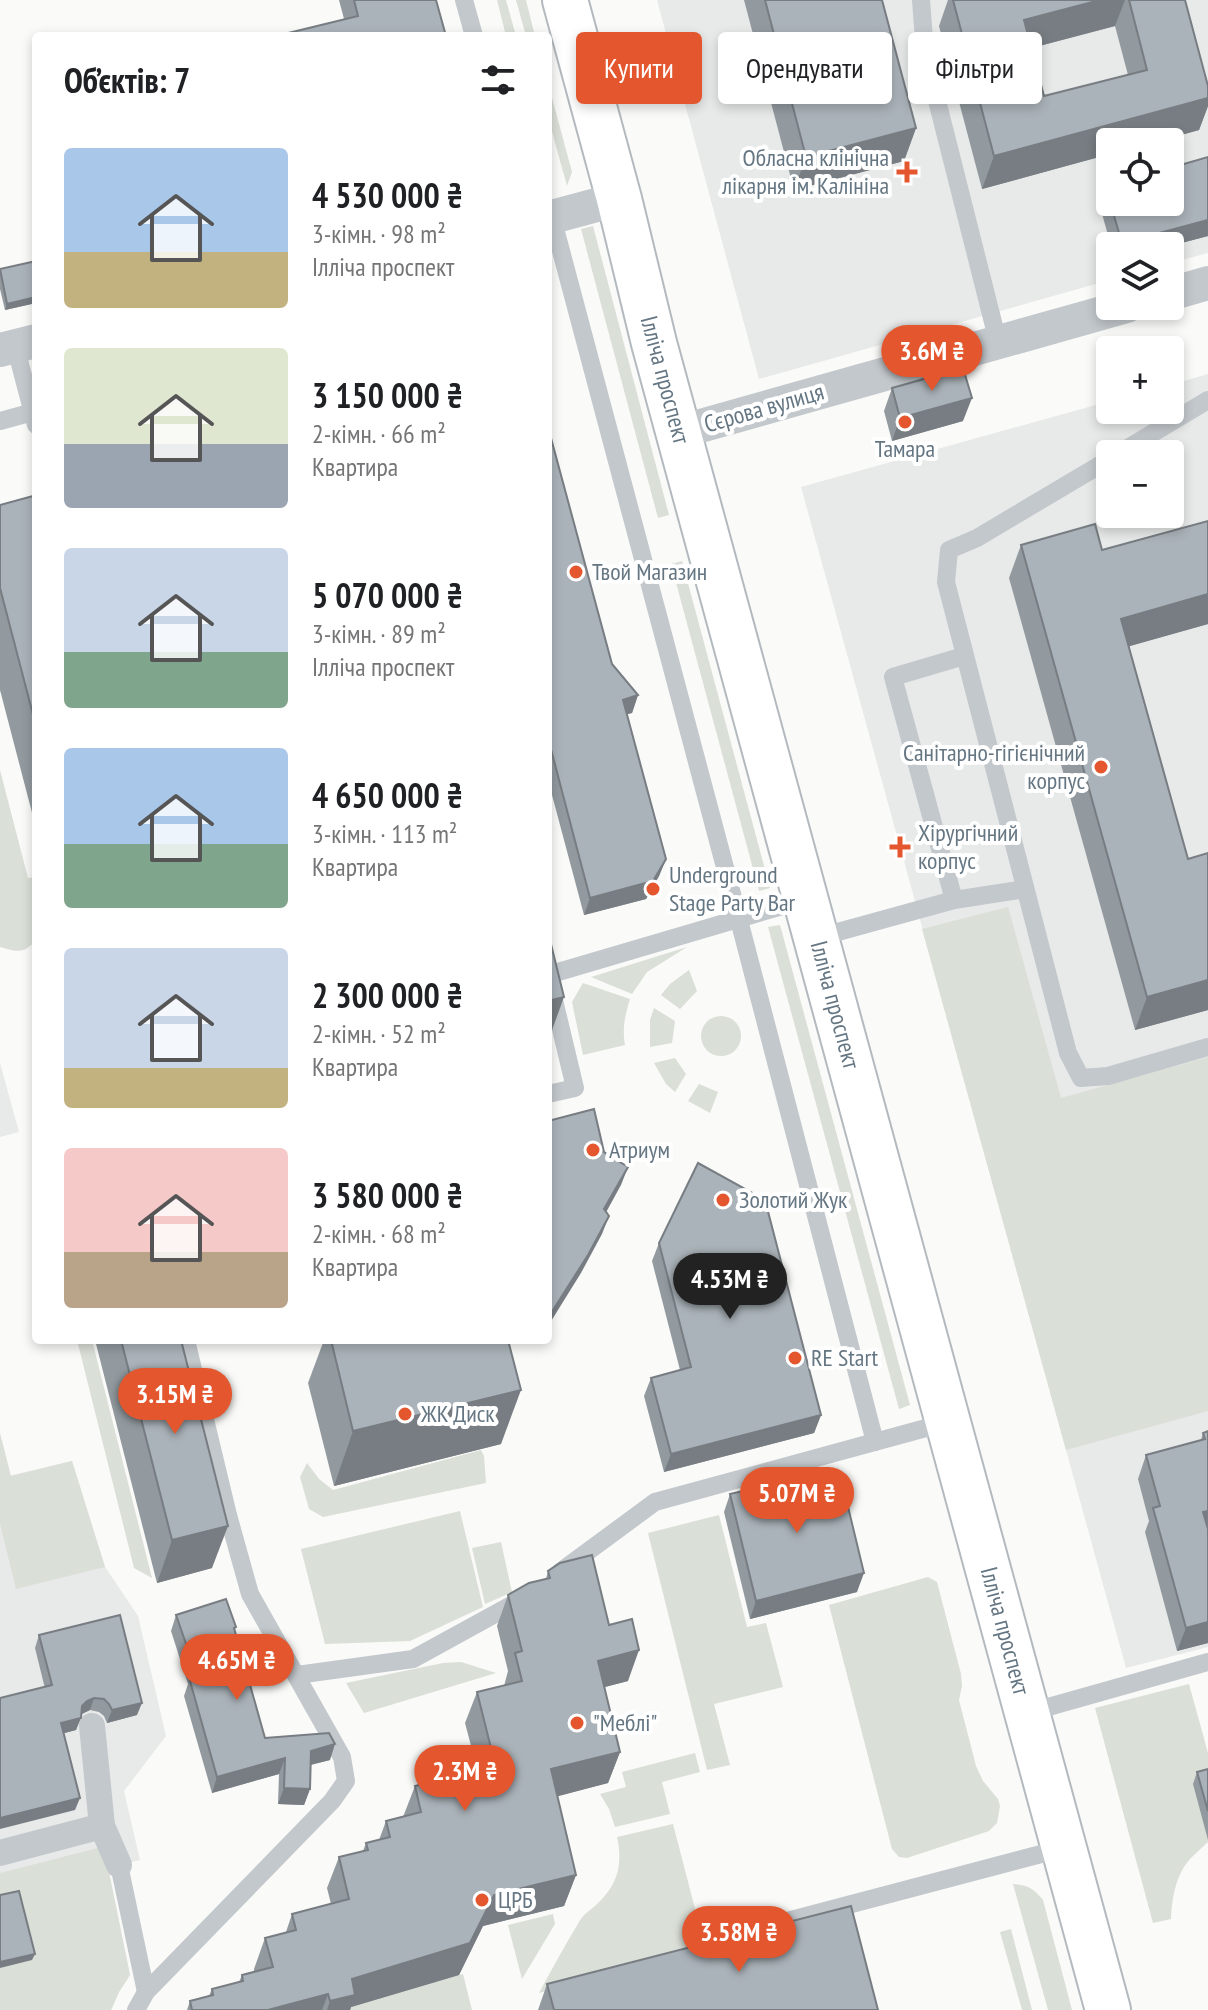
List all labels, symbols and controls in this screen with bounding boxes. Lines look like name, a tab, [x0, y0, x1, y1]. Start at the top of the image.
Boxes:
chip: Купити	[576, 32, 702, 104]
chip: Орендувати	[718, 32, 892, 104]
chip: Фільтри	[908, 32, 1042, 104]
text: Об’єктів: 7	[64, 58, 190, 102]
icon: filters	[476, 58, 520, 102]
map controls	[1096, 128, 1184, 528]
button: locate	[1096, 128, 1184, 216]
place label: Обласна клінічна лікарня ім. Калініна	[721, 142, 889, 201]
marker: Обласна клінічна лікарня ім. Калініна	[896, 161, 918, 183]
text: 4 530 000 ₴	[312, 173, 463, 217]
icon: home	[128, 180, 224, 276]
text: 3-кімн. · 98 m²	[312, 217, 446, 250]
button: layers	[1096, 232, 1184, 320]
text: Ілліча проспект	[312, 250, 454, 283]
street label: Ілліча проспект	[634, 312, 698, 448]
pin: 3.6M ₴	[867, 325, 997, 393]
text: 3.6M ₴	[899, 334, 965, 367]
button: +	[1096, 336, 1184, 424]
text: 3 150 000 ₴	[312, 373, 463, 417]
street label: Сєрова вулиця	[700, 376, 827, 439]
icon: home	[128, 380, 224, 476]
marker: Тамара	[896, 413, 914, 431]
text: 2-кімн. · 66 m²	[312, 417, 446, 450]
place label: Тамара	[875, 433, 935, 464]
button: −	[1096, 440, 1184, 528]
text: Квартира	[312, 450, 398, 483]
place label: Твой Магазин	[592, 556, 707, 587]
marker: Твой Магазин	[567, 563, 585, 581]
text: 5 070 000 ₴	[312, 573, 463, 617]
icon: home	[128, 580, 224, 676]
text: 3-кімн. · 89 m²	[312, 617, 446, 650]
text: Ілліча проспект	[312, 650, 454, 683]
place label: Санітарно-гігієнічний корпус	[903, 737, 1085, 796]
marker: Санітарно-гігієнічний корпус	[1092, 758, 1110, 776]
text: 4 650 000 ₴	[312, 773, 463, 817]
icon: home	[128, 780, 224, 876]
text: 3-кімн. · 113 m²	[312, 817, 457, 850]
place label: Хірургічний корпус	[918, 817, 1018, 876]
marker: Хірургічний корпус	[889, 836, 911, 858]
text: Квартира	[312, 850, 398, 883]
place label: Underground Stage Party Bar	[669, 859, 796, 918]
marker: Underground Stage Party Bar	[644, 880, 662, 898]
street label: Ілліча проспект	[804, 937, 868, 1073]
text: 2 300 000 ₴	[312, 973, 463, 1017]
icon: home	[128, 980, 224, 1076]
text: 2-кімн. · 52 m²	[312, 1017, 446, 1050]
text: Квартира	[312, 1050, 398, 1083]
place label: Атриум	[609, 1134, 670, 1165]
marker: Атриум	[584, 1141, 602, 1159]
text: 3 580 000 ₴	[312, 1173, 463, 1217]
icon: home	[128, 1180, 224, 1276]
place label: Золотий Жук	[739, 1184, 848, 1215]
marker: Золотий Жук	[714, 1191, 732, 1209]
text: 2-кімн. · 68 m²	[312, 1217, 446, 1250]
text: Квартира	[312, 1250, 398, 1283]
pin: 4.53M ₴	[656, 1253, 804, 1321]
text: 4.53M ₴	[691, 1262, 769, 1295]
place label: RE Start	[811, 1342, 879, 1373]
marker: RE Start	[786, 1349, 804, 1367]
pin: 3.15M ₴	[101, 1368, 249, 1436]
text: 3.15M ₴	[136, 1377, 214, 1410]
place label: ЖК Диск	[420, 1398, 495, 1429]
marker: ЖК Диск	[396, 1405, 414, 1423]
pin: 5.07M ₴	[723, 1467, 871, 1535]
text: 5.07M ₴	[758, 1476, 836, 1509]
street label: Ілліча проспект	[974, 1563, 1038, 1699]
pin: 4.65M ₴	[163, 1634, 311, 1702]
text: 4.65M ₴	[198, 1643, 276, 1676]
place label: "Меблі"	[593, 1707, 657, 1738]
marker: "Меблі"	[568, 1714, 586, 1732]
pin: 2.3M ₴	[400, 1745, 530, 1813]
text: 2.3M ₴	[432, 1754, 498, 1787]
place label: ЦРБ	[498, 1884, 533, 1915]
marker: ЦРБ	[473, 1891, 491, 1909]
pin: 3.58M ₴	[665, 1906, 813, 1974]
text: 3.58M ₴	[700, 1915, 778, 1948]

